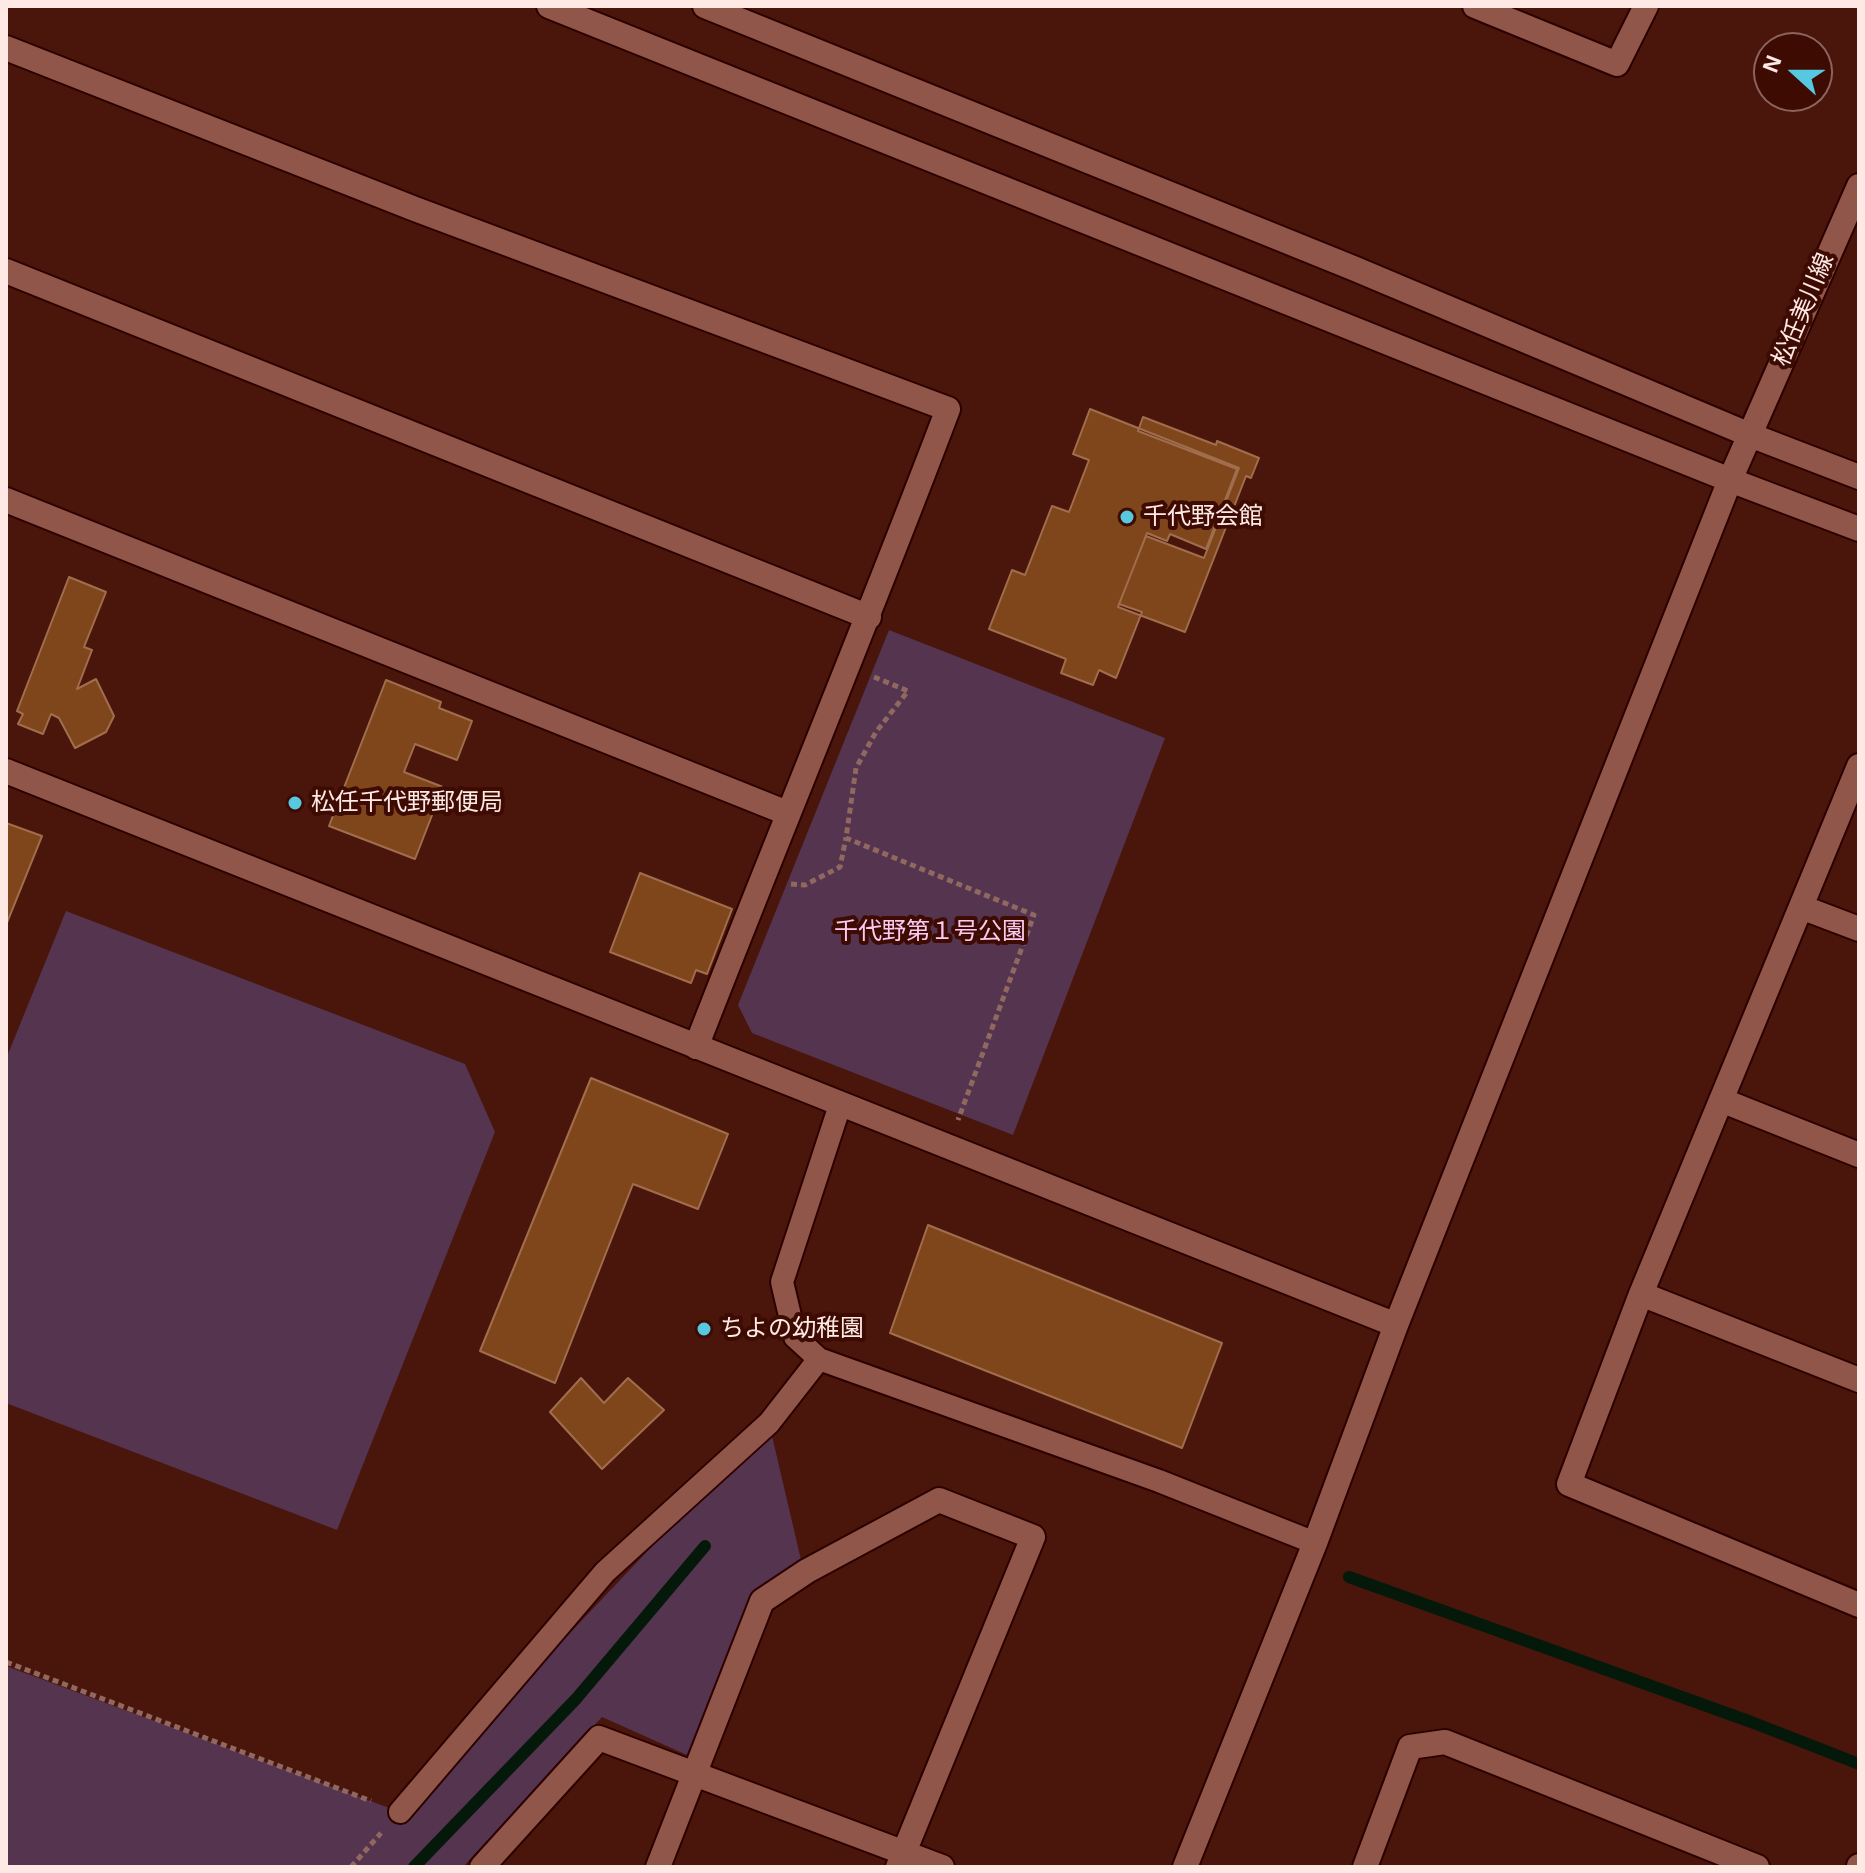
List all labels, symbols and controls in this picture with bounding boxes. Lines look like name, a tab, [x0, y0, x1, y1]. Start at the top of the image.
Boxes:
north arrow	[1753, 32, 1833, 112]
text: N	[1757, 52, 1787, 76]
street label: 松任美川線	[1767, 249, 1841, 371]
place label: 千代野会館	[1143, 503, 1263, 531]
marker: 千代野会館	[1118, 508, 1136, 526]
place label: 松任千代野郵便局	[311, 789, 503, 817]
marker: 松任千代野郵便局	[286, 794, 304, 812]
park label: 千代野第１号公園	[834, 918, 1026, 946]
place label: ちよの幼稚園	[720, 1315, 864, 1343]
marker: ちよの幼稚園	[695, 1320, 713, 1338]

